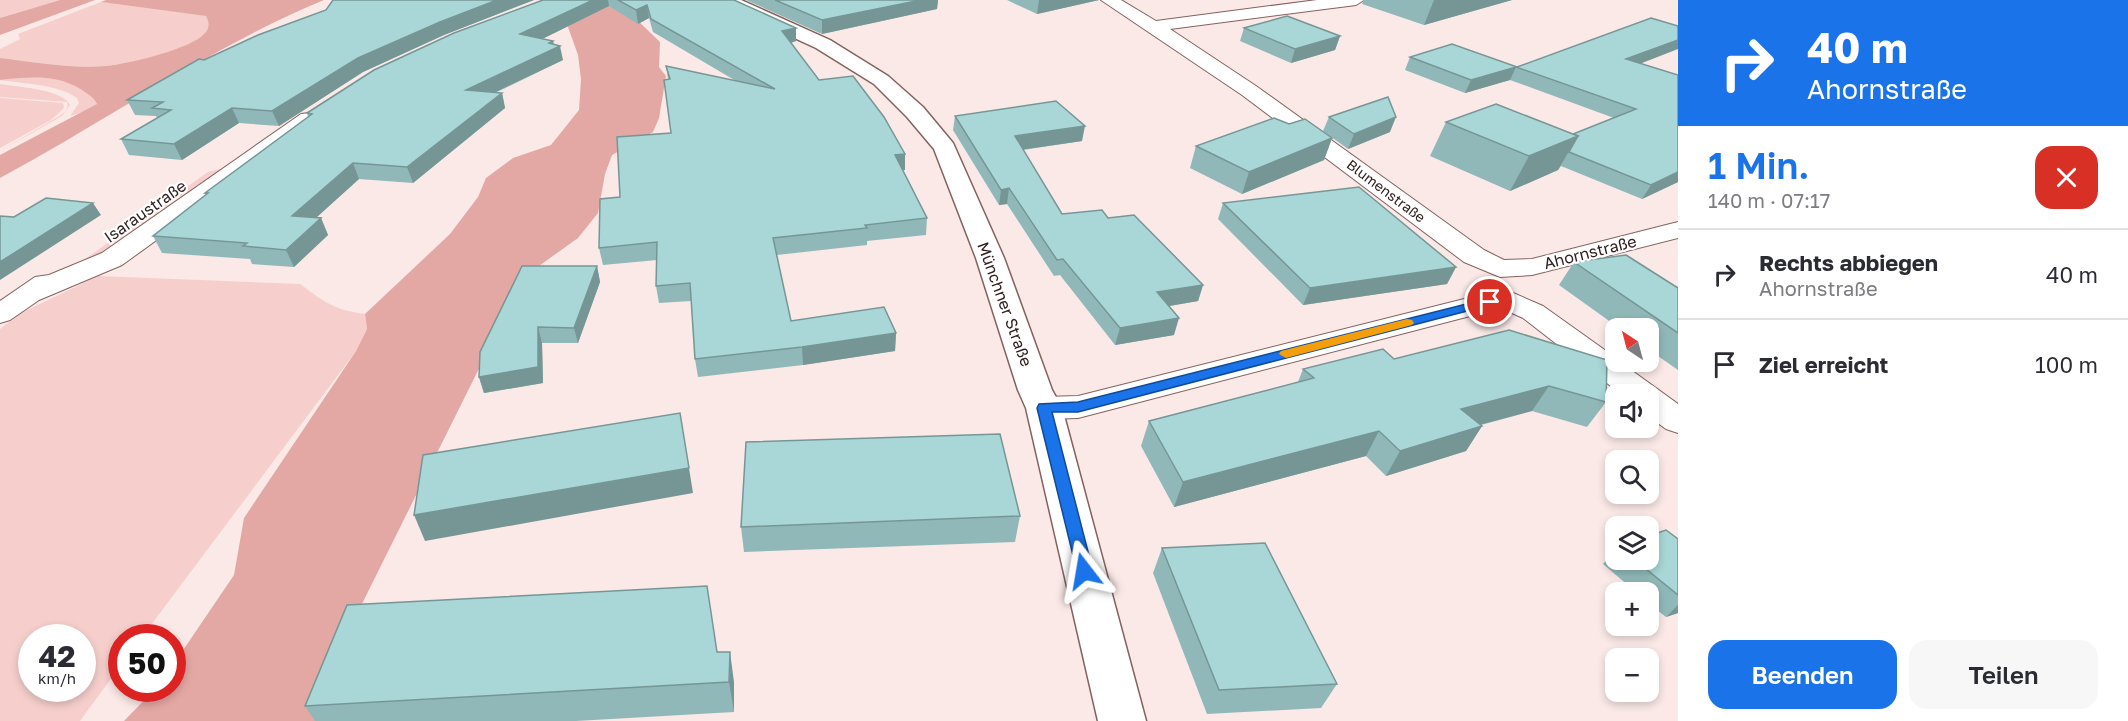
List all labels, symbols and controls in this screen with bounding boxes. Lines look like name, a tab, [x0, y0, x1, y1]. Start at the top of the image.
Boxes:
text: 40 m	[1807, 22, 1908, 72]
icon: right	[1708, 24, 1786, 102]
text: Ahornstraße	[1807, 73, 1967, 105]
text: 1 Min.	[1708, 144, 1809, 187]
button: close	[2035, 146, 2098, 209]
street label: Blumenstraße	[1344, 156, 1429, 226]
street label: Isaraustraße	[100, 175, 190, 247]
text: 140 m · 07:17	[1708, 188, 1830, 212]
street label: Ahornstraße	[1542, 231, 1638, 273]
street label: Münchner Straße	[973, 239, 1037, 369]
text: Rechts abbiegen	[1759, 249, 1938, 276]
icon: right	[1708, 258, 1741, 291]
text: 40 m	[2046, 261, 2098, 288]
pin	[1464, 276, 1515, 327]
text: Ahornstraße	[1759, 276, 1878, 300]
icon: arrive	[1473, 285, 1506, 318]
north arrow	[1605, 318, 1659, 372]
map controls	[1605, 318, 1659, 702]
icon: arrive	[1708, 348, 1741, 381]
text: Ziel erreicht	[1759, 351, 1888, 378]
text: 100 m	[2035, 351, 2098, 378]
button: sound	[1605, 384, 1659, 438]
button: search	[1605, 450, 1659, 504]
button: layers	[1605, 516, 1659, 570]
position arrow	[1052, 539, 1116, 603]
button: +	[1605, 582, 1659, 636]
speed limit sign: 50	[108, 624, 186, 702]
text: 42	[38, 638, 76, 674]
button: Beenden	[1708, 640, 1897, 709]
button: Teilen	[1909, 640, 2098, 709]
button: −	[1605, 648, 1659, 702]
text: km/h	[38, 669, 76, 687]

